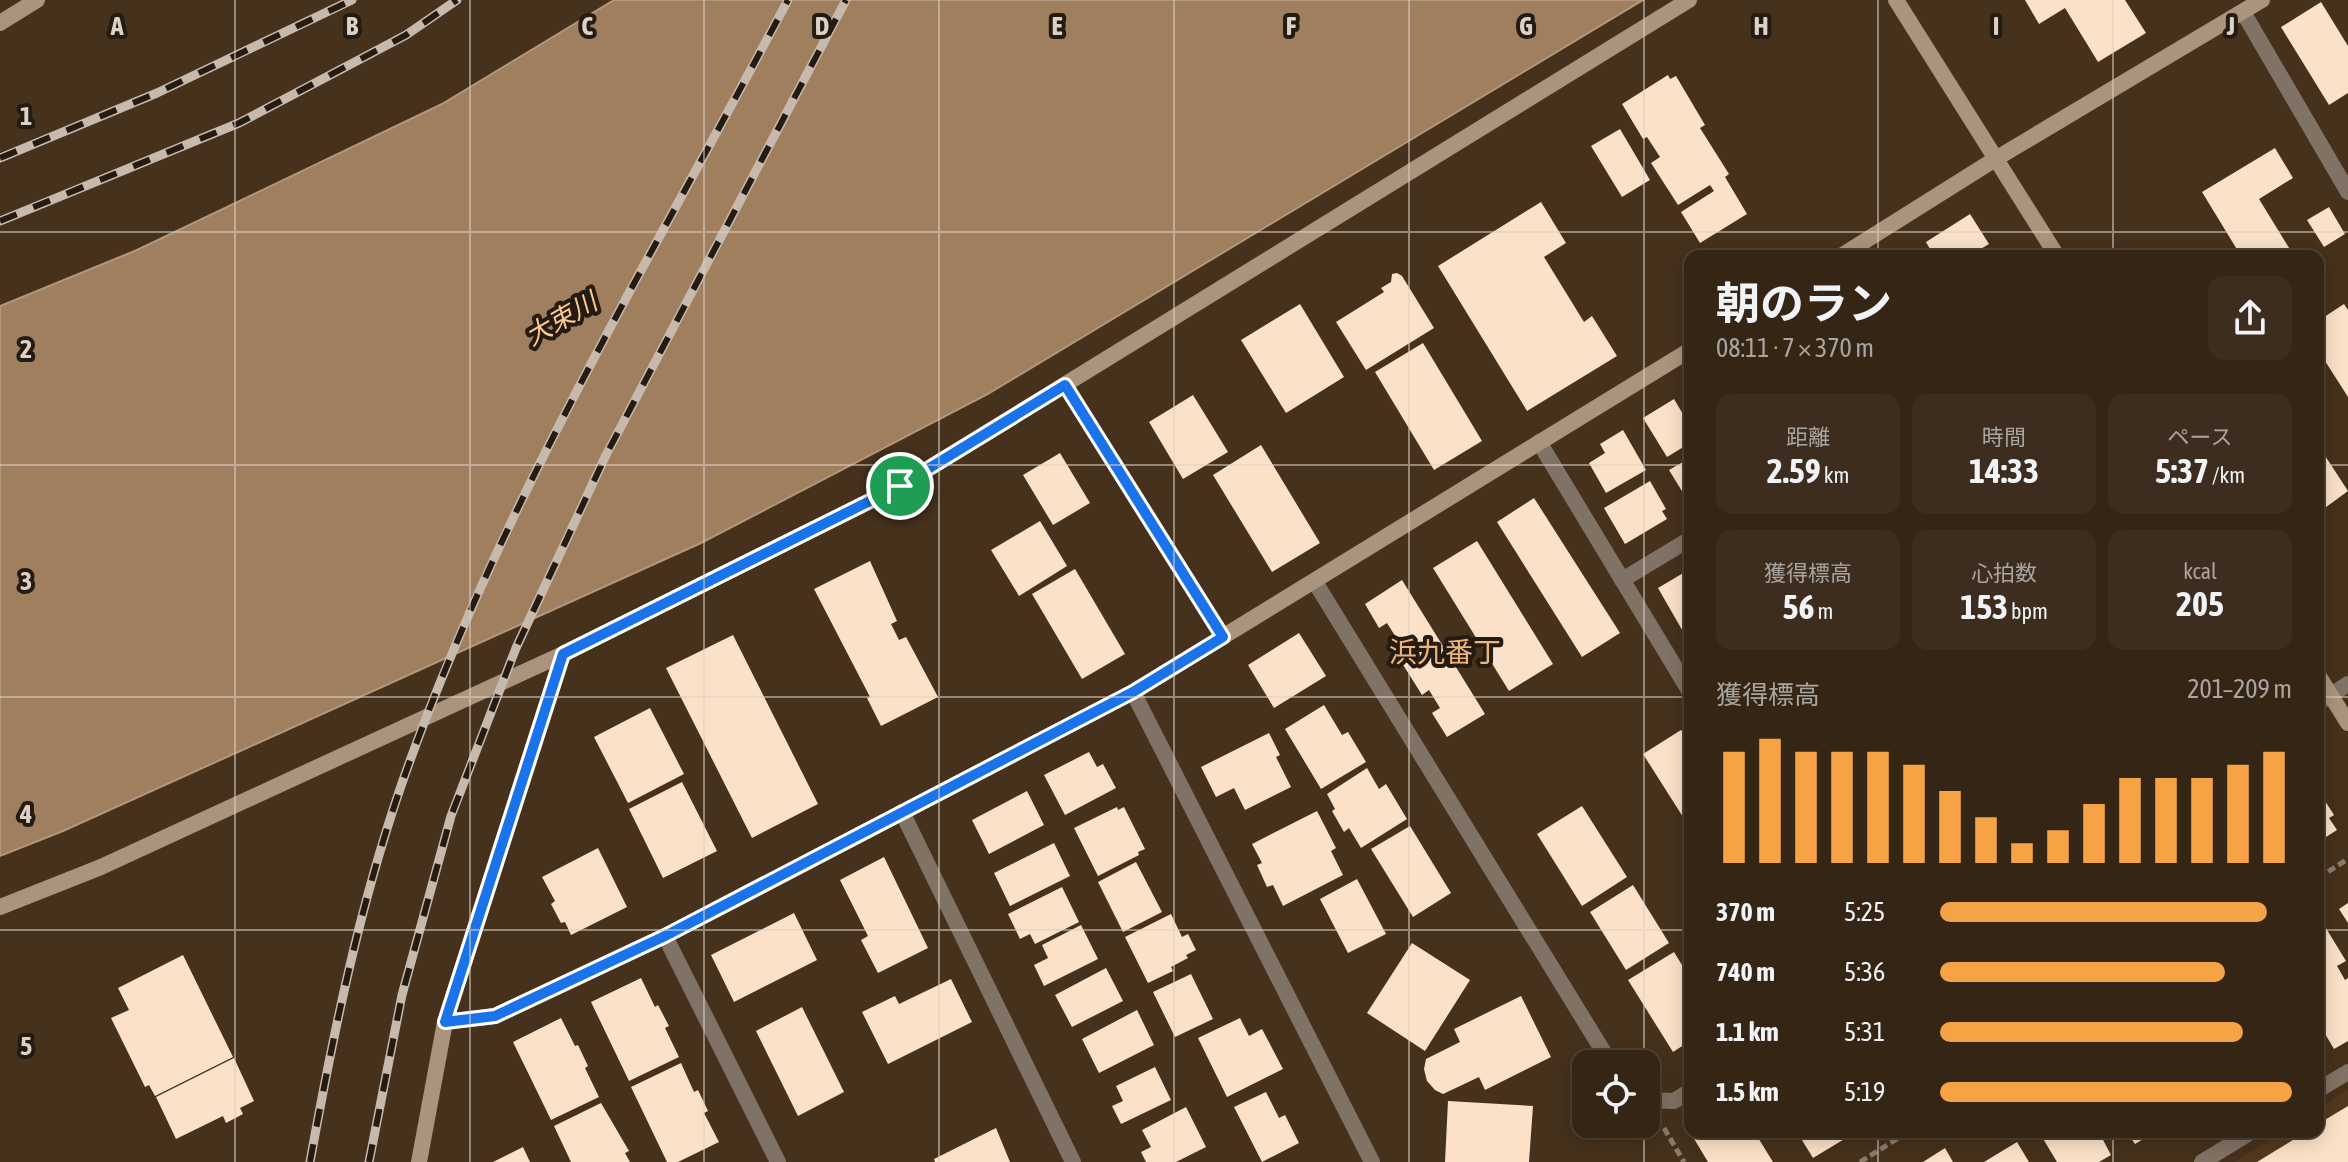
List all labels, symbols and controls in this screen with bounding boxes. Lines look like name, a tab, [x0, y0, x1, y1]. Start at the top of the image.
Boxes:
text: A	[110, 11, 124, 41]
text: B	[346, 11, 359, 41]
text: C	[581, 11, 593, 41]
text: D	[815, 11, 829, 41]
text: E	[1051, 11, 1063, 41]
text: F	[1286, 11, 1297, 41]
text: G	[1519, 11, 1533, 41]
text: H	[1753, 11, 1769, 41]
text: I	[1993, 11, 1999, 41]
text: J	[2226, 11, 2235, 41]
text: 1	[20, 101, 32, 131]
button: share	[2208, 276, 2292, 360]
text: 朝のラン	[1716, 278, 1892, 328]
water label: 大束川	[520, 285, 605, 351]
text: 08:11 · 7 × 370 m	[1716, 333, 1874, 363]
text: 2	[20, 334, 32, 364]
text: 距離	[1786, 424, 1830, 450]
text: 時間	[1982, 424, 2026, 450]
text: ペース	[2168, 424, 2232, 450]
text: 2.59	[1767, 451, 1821, 490]
text: 14:33	[1969, 451, 2039, 490]
text: 5:37	[2155, 451, 2209, 490]
pin	[866, 452, 934, 520]
text: km	[1821, 462, 1849, 488]
text: /km	[2209, 462, 2245, 488]
icon: arrive	[878, 464, 922, 508]
text: kcal	[2183, 558, 2217, 584]
text: 獲得標高	[1764, 560, 1852, 586]
text: 心拍数	[1971, 560, 2037, 586]
text: 3	[20, 566, 32, 596]
text: 205	[2176, 584, 2224, 623]
text: 56	[1783, 587, 1815, 626]
text: 153	[1960, 587, 2008, 626]
text: m	[1815, 598, 1833, 624]
text: bpm	[2008, 598, 2048, 624]
district label: 浜九番丁	[1389, 636, 1501, 668]
text: 201–209 m	[2187, 674, 2292, 704]
text: 獲得標高	[1716, 680, 1820, 710]
text: 4	[19, 799, 32, 829]
text: 370 m	[1716, 897, 1775, 927]
text: 5:25	[1844, 897, 1885, 927]
text: 740 m	[1716, 957, 1775, 987]
text: 5:36	[1844, 957, 1885, 987]
text: 1.1 km	[1716, 1017, 1779, 1047]
text: 5:31	[1844, 1017, 1885, 1047]
text: 5	[20, 1031, 32, 1061]
map controls	[1572, 1050, 1660, 1138]
button: locate	[1572, 1050, 1660, 1138]
text: 1.5 km	[1716, 1077, 1779, 1107]
text: 5:19	[1844, 1077, 1885, 1107]

